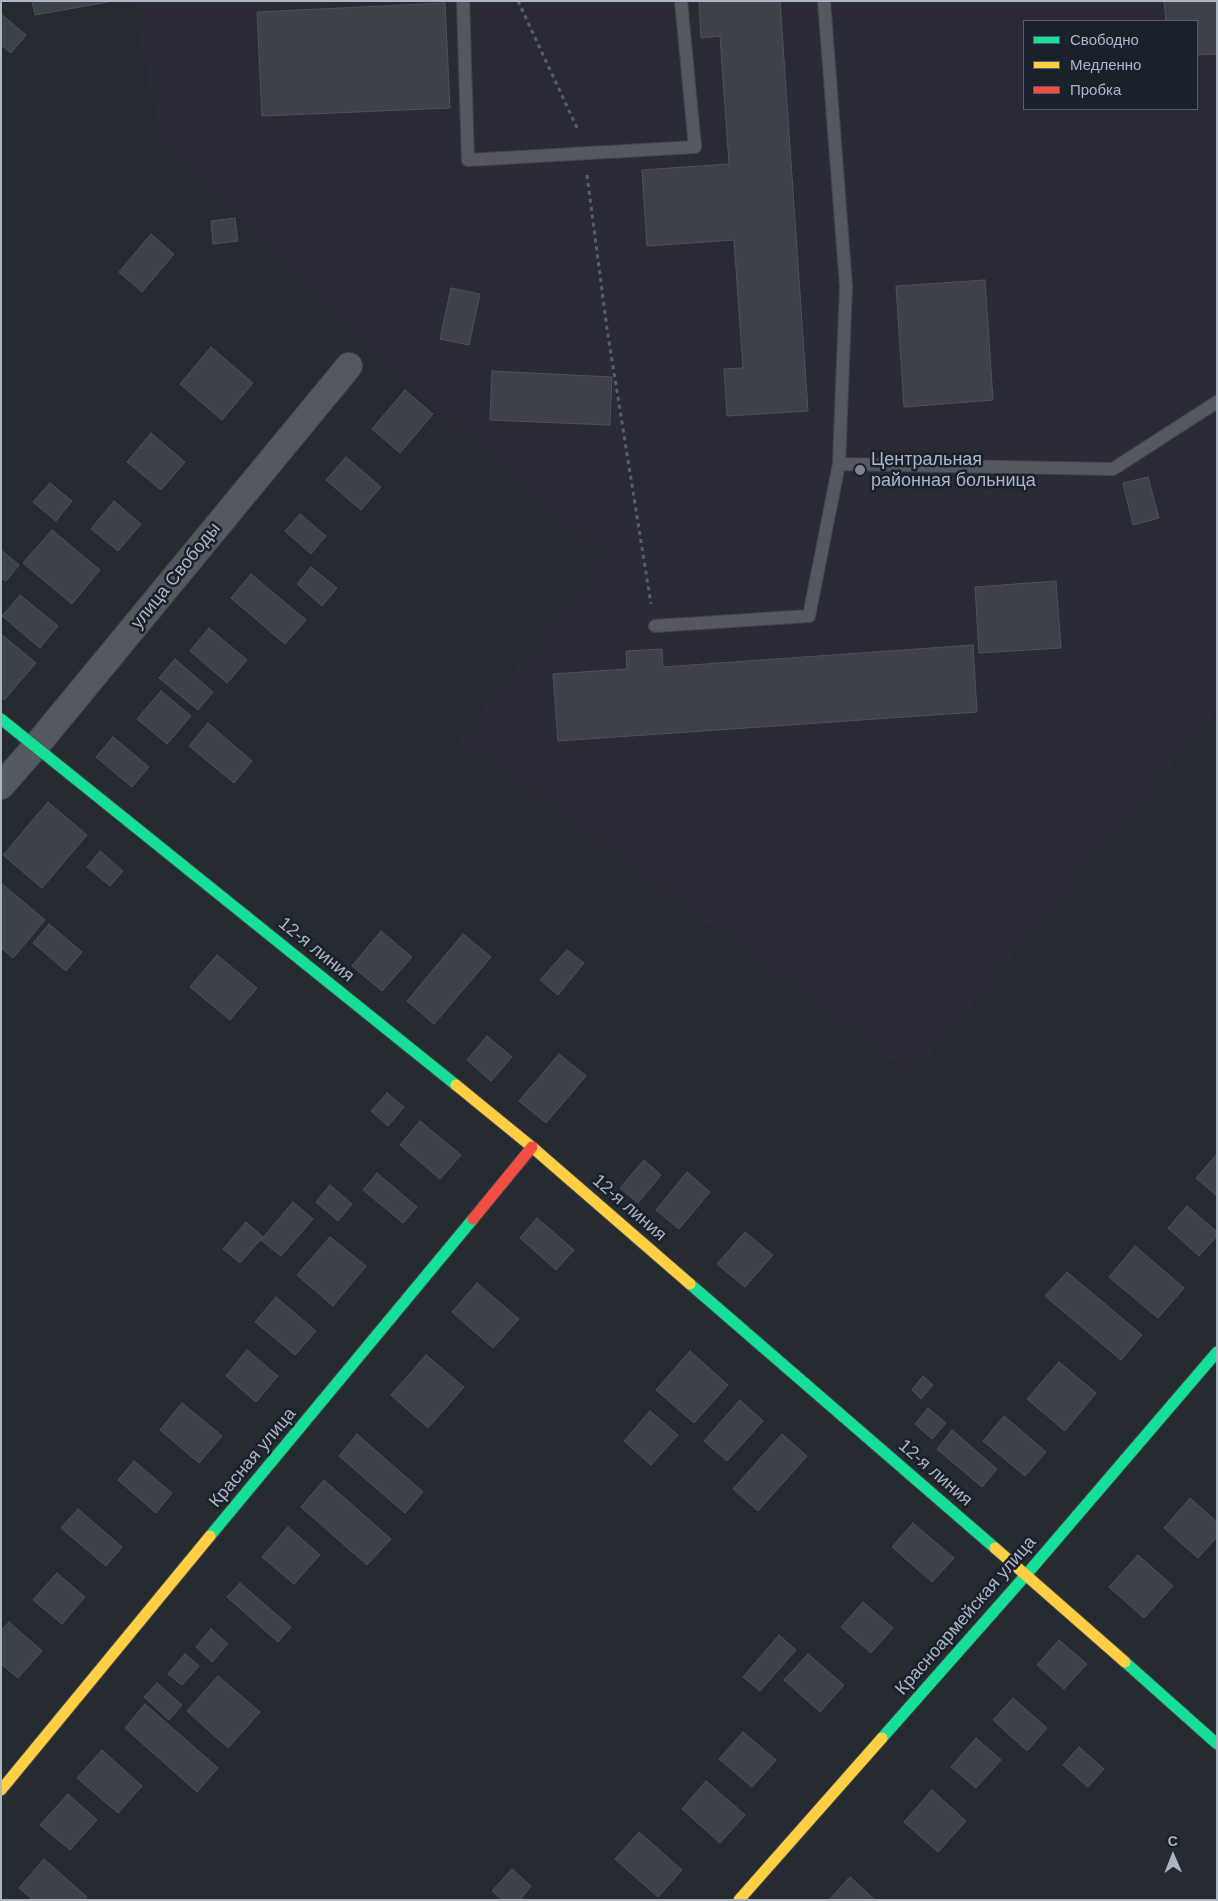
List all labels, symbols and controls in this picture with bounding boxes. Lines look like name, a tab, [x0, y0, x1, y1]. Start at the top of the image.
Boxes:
legend	[1023, 20, 1198, 110]
text: Свободно	[1070, 31, 1139, 48]
text: Медленно	[1070, 56, 1141, 73]
text: Пробка	[1070, 81, 1121, 98]
place label: Центральная районная больница	[871, 449, 1036, 492]
marker: Центральная районная больница	[853, 463, 867, 477]
street label: улица Свободы	[127, 519, 225, 633]
street label: 12-я линия	[274, 913, 358, 987]
street label: 12-я линия	[588, 1170, 670, 1246]
street label: Красная улица	[205, 1404, 301, 1512]
street label: 12-я линия	[894, 1435, 976, 1511]
street label: Красноармейская улица	[891, 1532, 1041, 1700]
north arrow	[1148, 1831, 1198, 1881]
text: С	[1168, 1833, 1178, 1849]

